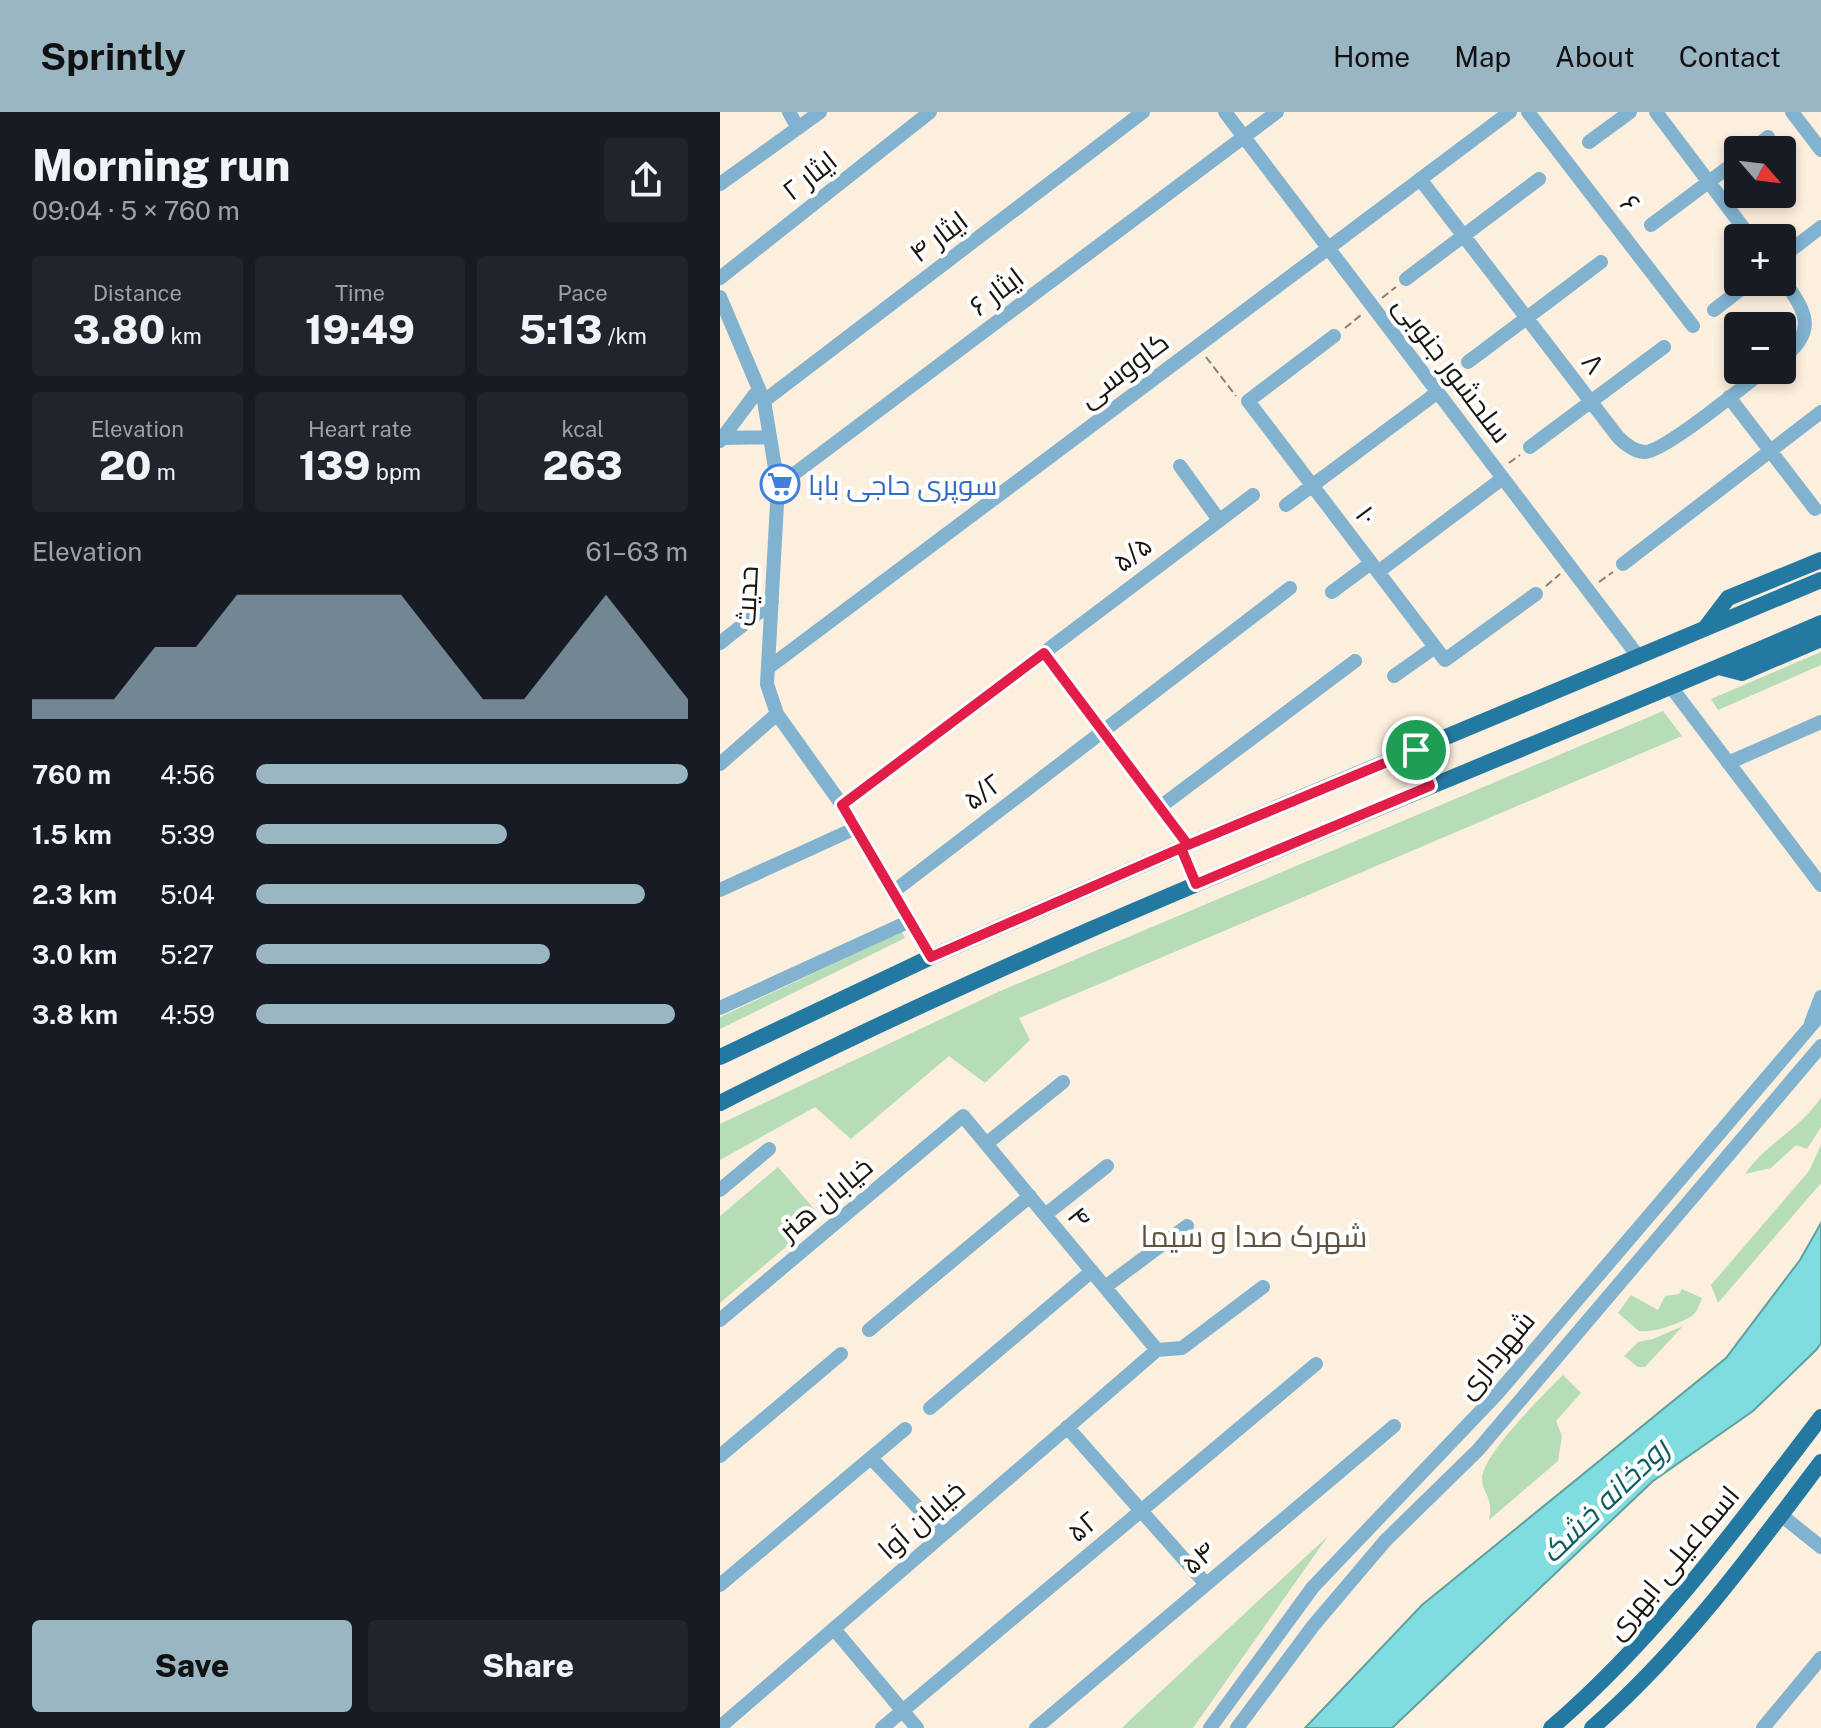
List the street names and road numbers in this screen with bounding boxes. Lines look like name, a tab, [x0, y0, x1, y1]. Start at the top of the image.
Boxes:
street label: ایثار ۲	[775, 143, 843, 207]
street label: ۶	[1614, 188, 1648, 218]
street label: ایثار ۴	[902, 203, 974, 269]
street label: ایثار ۶	[962, 260, 1030, 322]
street label: سلحشور جنوبی	[1386, 289, 1519, 450]
street label: کاووسی	[1071, 324, 1175, 414]
street label: ۸	[1576, 346, 1612, 380]
street label: ۱۰	[1349, 499, 1385, 531]
street label: ۵/۵	[1106, 528, 1158, 578]
street label: حدیث	[728, 565, 764, 627]
street label: ۵/۲	[956, 766, 1008, 816]
street label: خیابان هنر	[770, 1149, 879, 1249]
street label: ۴	[1061, 1199, 1099, 1235]
street label: شهرداری	[1449, 1304, 1542, 1405]
street label: خیابان آوا	[871, 1473, 972, 1566]
street label: اسماعیلی ابهری	[1598, 1479, 1746, 1646]
street label: ۵۲	[1060, 1504, 1104, 1548]
street label: ۵۴	[1174, 1533, 1222, 1581]

